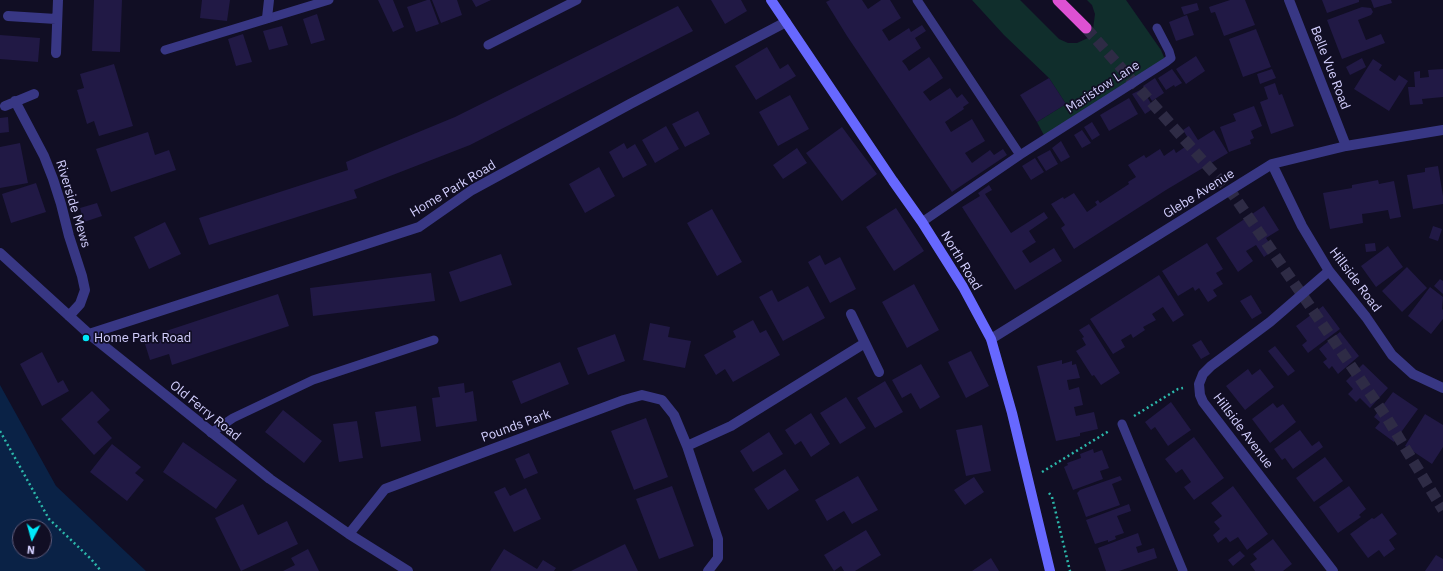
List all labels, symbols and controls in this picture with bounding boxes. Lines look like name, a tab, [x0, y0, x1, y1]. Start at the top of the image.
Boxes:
street label: Belle Vue Road	[1307, 24, 1353, 112]
street label: Maristow Lane	[1063, 57, 1143, 117]
street label: Home Park Road	[407, 157, 499, 221]
street label: Riverside Mews	[52, 158, 94, 250]
street label: Glebe Avenue	[1161, 166, 1237, 222]
street label: North Road	[937, 229, 985, 293]
street label: Hillside Road	[1326, 245, 1384, 315]
place label: Home Park Road	[94, 330, 191, 346]
marker: Home Park Road	[81, 333, 91, 343]
street label: Old Ferry Road	[166, 378, 244, 444]
street label: Hillside Avenue	[1210, 390, 1276, 472]
street label: Pounds Park	[479, 406, 553, 446]
north arrow	[12, 519, 52, 559]
text: N	[26, 543, 36, 557]

